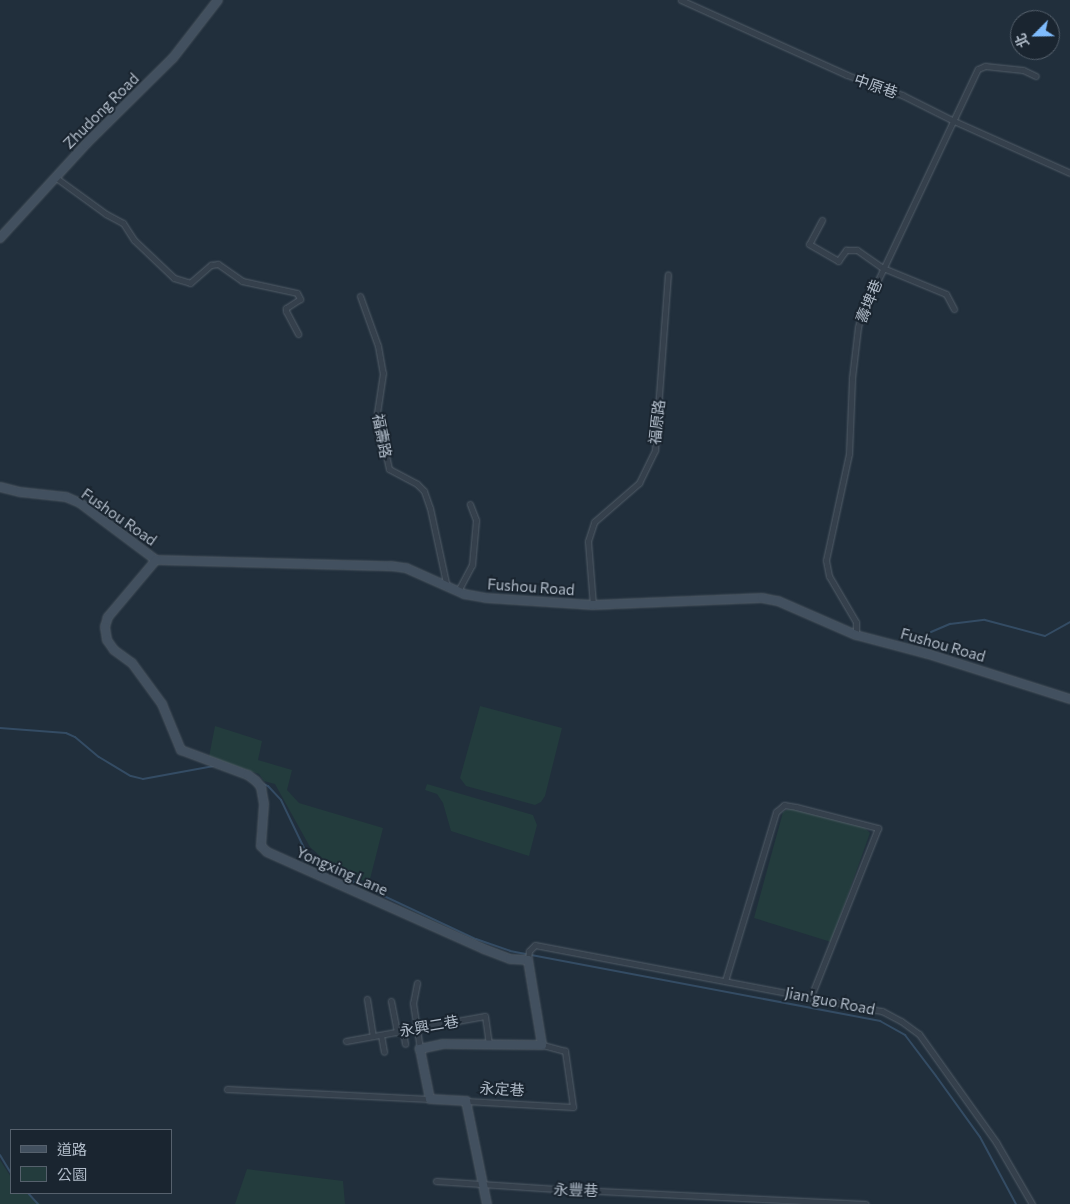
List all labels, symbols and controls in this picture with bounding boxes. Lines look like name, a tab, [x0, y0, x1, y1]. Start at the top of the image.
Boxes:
north arrow	[1010, 10, 1060, 60]
text: 北	[1011, 31, 1032, 50]
street label: Zhudong Road	[60, 70, 142, 152]
street label: 中原巷	[852, 70, 900, 102]
street label: 壽埤巷	[852, 277, 886, 325]
street label: 福原路	[646, 399, 668, 445]
street label: 福壽路	[369, 412, 395, 460]
street label: Fushou Road	[78, 485, 160, 549]
street label: Fushou Road	[487, 575, 575, 599]
street label: Fushou Road	[899, 624, 987, 666]
street label: Yongxing Lane	[293, 843, 391, 899]
street label: Jian'guo Road	[784, 983, 876, 1019]
street label: 永興二巷	[398, 1012, 460, 1040]
street label: 永定巷	[479, 1079, 525, 1099]
legend	[10, 1129, 172, 1194]
text: 道路	[57, 1140, 87, 1158]
text: 公園	[57, 1165, 87, 1183]
street label: 永豐巷	[553, 1180, 599, 1200]

